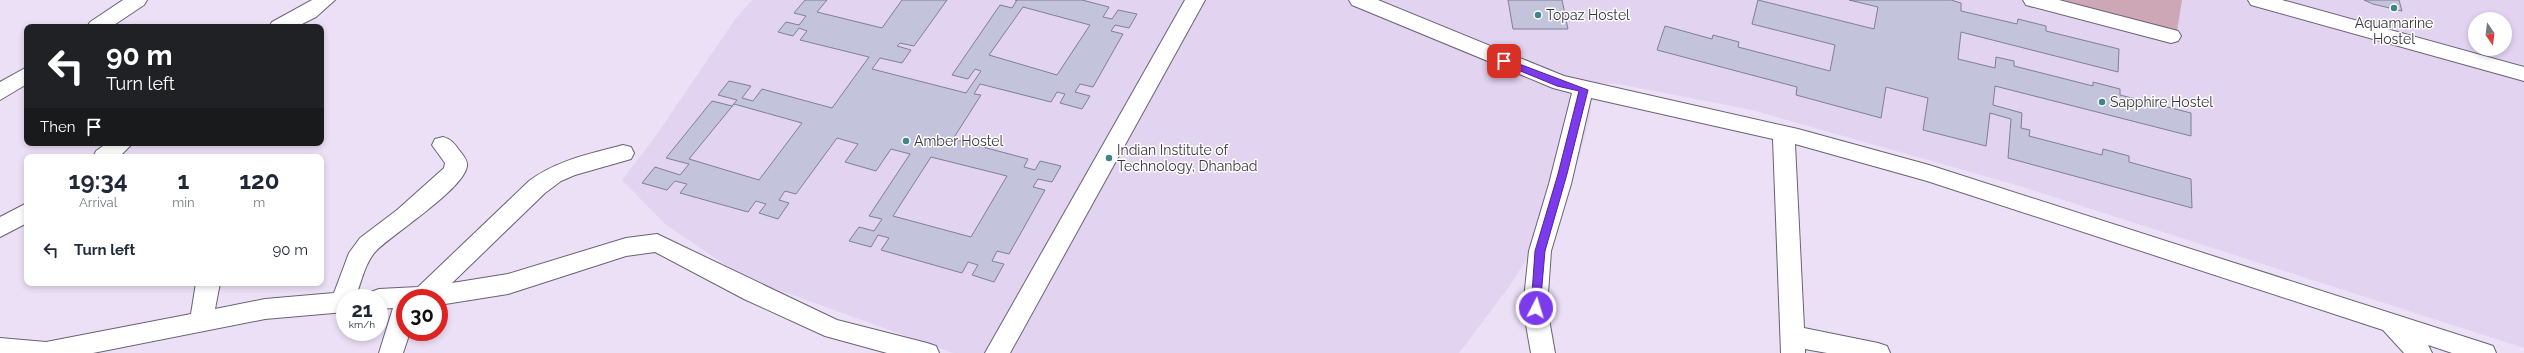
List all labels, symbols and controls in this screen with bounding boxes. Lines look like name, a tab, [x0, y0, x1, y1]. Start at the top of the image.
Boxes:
marker: Aquamarine Hostel	[2389, 3, 2399, 13]
place label: Topaz Hostel	[1546, 7, 1630, 23]
marker: Topaz Hostel	[1533, 10, 1543, 20]
north arrow	[2468, 12, 2512, 56]
map controls	[2468, 12, 2512, 56]
place label: Aquamarine Hostel	[2355, 15, 2433, 47]
text: 90 m	[106, 39, 172, 72]
icon: left	[40, 40, 92, 92]
pin	[1487, 44, 1521, 78]
icon: arrive	[1493, 50, 1515, 72]
text: Turn left	[106, 73, 175, 94]
place label: Sapphire Hostel	[2110, 94, 2213, 110]
marker: Sapphire Hostel	[2097, 97, 2107, 107]
icon: arrive	[83, 116, 105, 138]
text: Then	[40, 118, 75, 136]
place label: Amber Hostel	[914, 133, 1003, 149]
marker: Amber Hostel	[901, 136, 911, 146]
place label: Indian Institute of Technology, Dhanbad	[1117, 142, 1258, 174]
marker: Indian Institute of Technology, Dhanbad	[1104, 153, 1114, 163]
text: 19:34	[69, 166, 128, 195]
text: 1	[178, 166, 189, 195]
text: 120	[239, 166, 279, 195]
text: Arrival	[79, 195, 117, 210]
text: min	[172, 195, 195, 210]
text: m	[253, 195, 265, 210]
icon: left	[40, 239, 62, 261]
text: Turn left	[74, 241, 135, 259]
text: 90 m	[272, 241, 308, 259]
position arrow	[1515, 287, 1557, 329]
speed limit sign: 30	[396, 289, 448, 341]
text: 21	[351, 298, 373, 322]
text: km/h	[349, 319, 375, 330]

